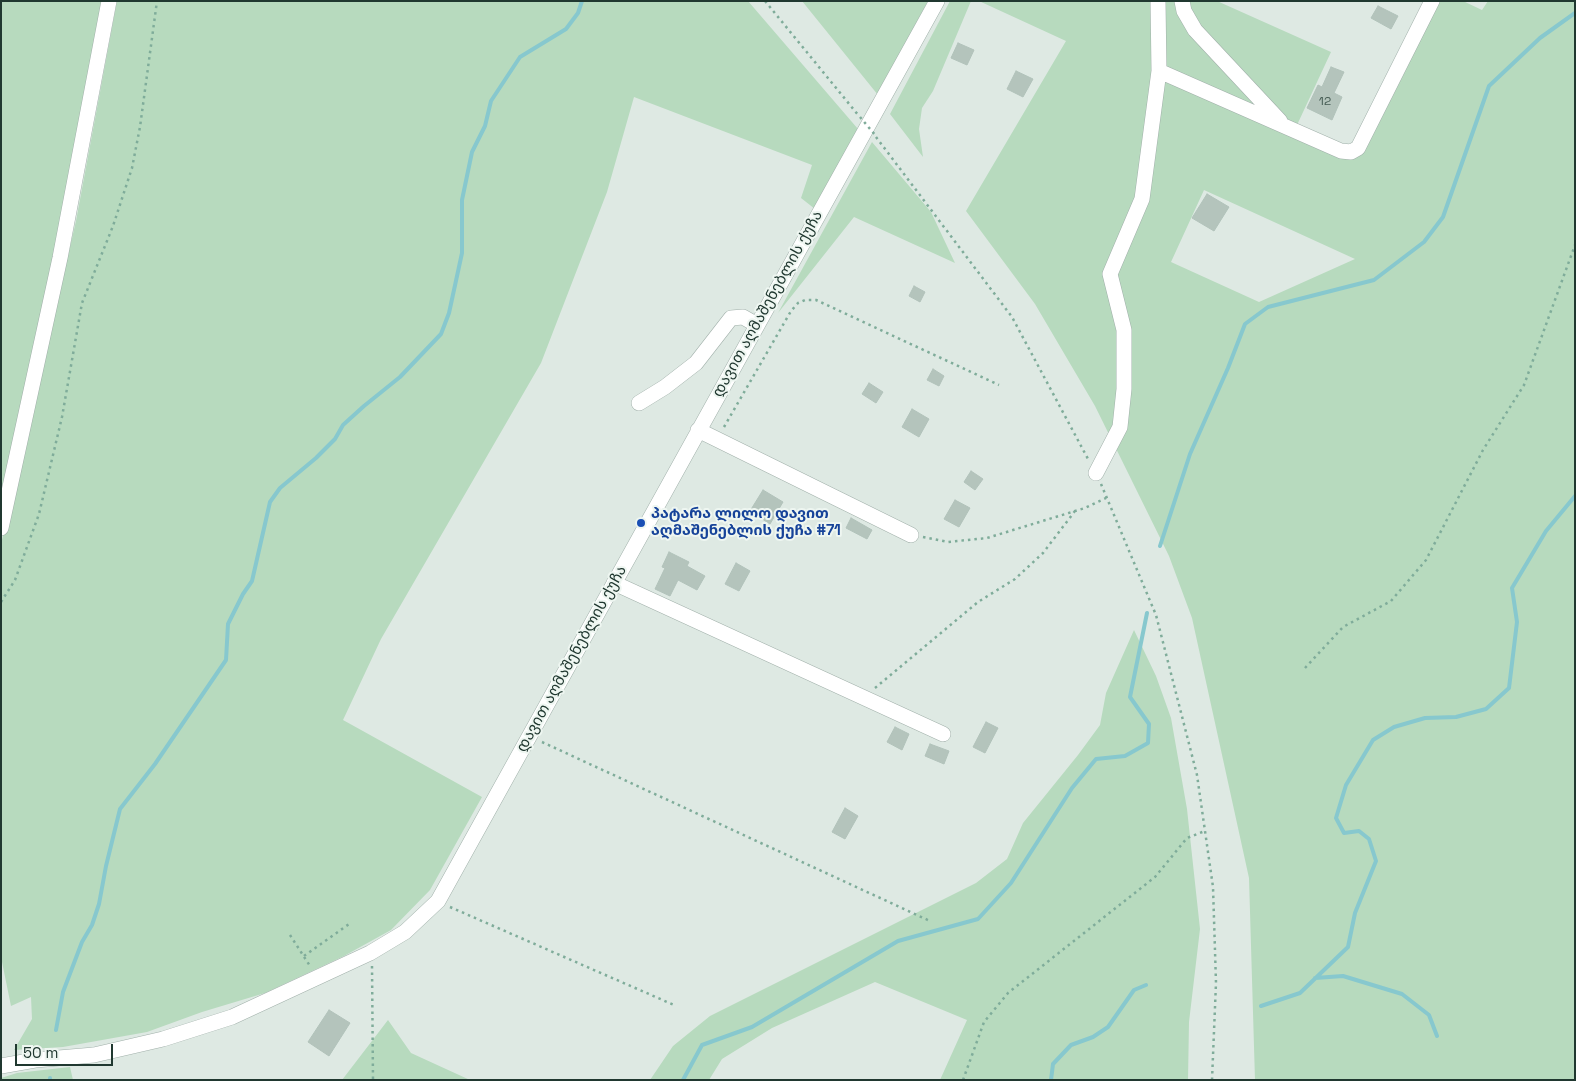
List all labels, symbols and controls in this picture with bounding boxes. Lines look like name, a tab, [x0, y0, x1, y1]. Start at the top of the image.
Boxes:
house number: 12	[1319, 95, 1331, 109]
street label: დავით აღმაშენებლის ქუჩა	[709, 208, 827, 400]
place label: პატარა ლილო დავით აღმაშენებლის ქუჩა #71	[651, 505, 841, 540]
marker: პატარა ლილო დავით აღმაშენებლის ქუჩა #71	[635, 517, 647, 529]
street label: დავით აღმაშენებლის ქუჩა	[513, 563, 631, 755]
scale bar	[18, 1034, 115, 1066]
text: 50 m	[23, 1043, 58, 1062]

